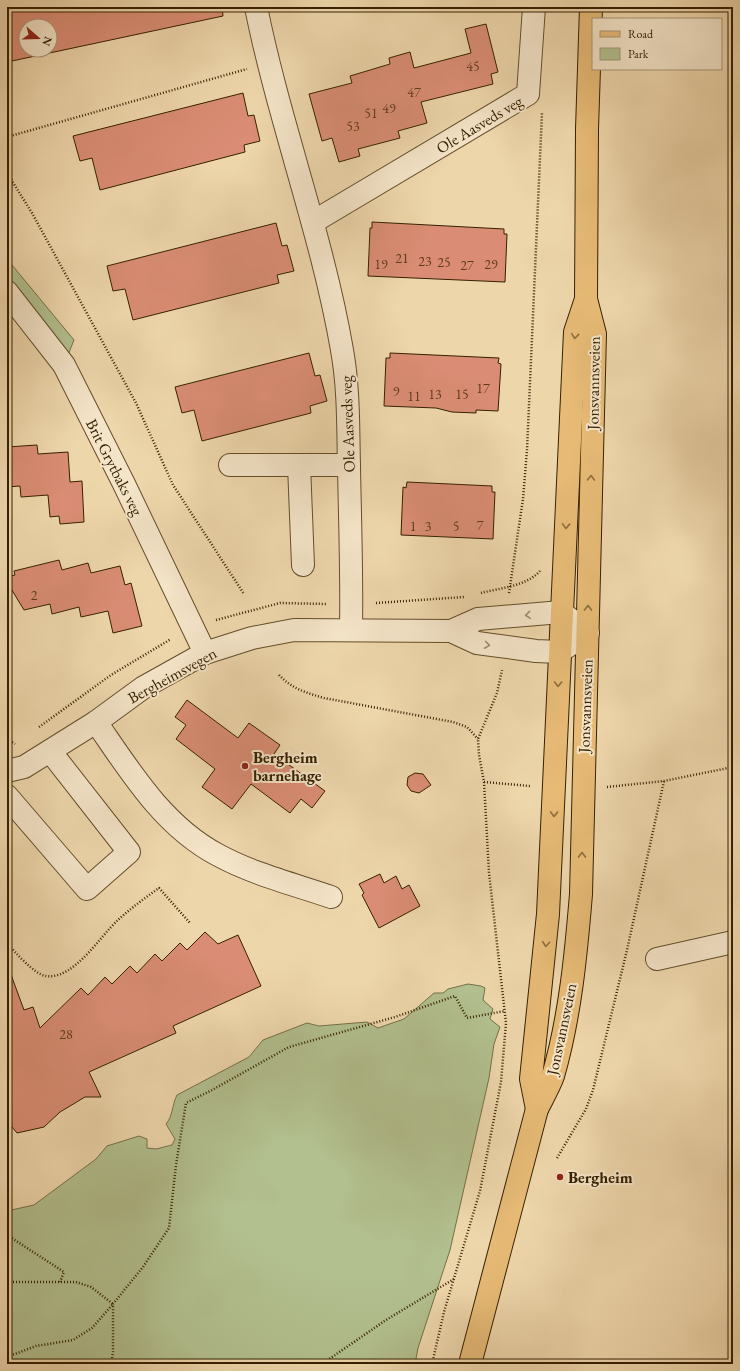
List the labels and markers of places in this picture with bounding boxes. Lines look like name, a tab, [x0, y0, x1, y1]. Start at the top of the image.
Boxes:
place label: Bergheim barnehage	[253, 747, 322, 786]
marker: Bergheim barnehage	[240, 761, 250, 771]
place label: Bergheim	[568, 1167, 633, 1188]
marker: Bergheim	[555, 1172, 565, 1182]

